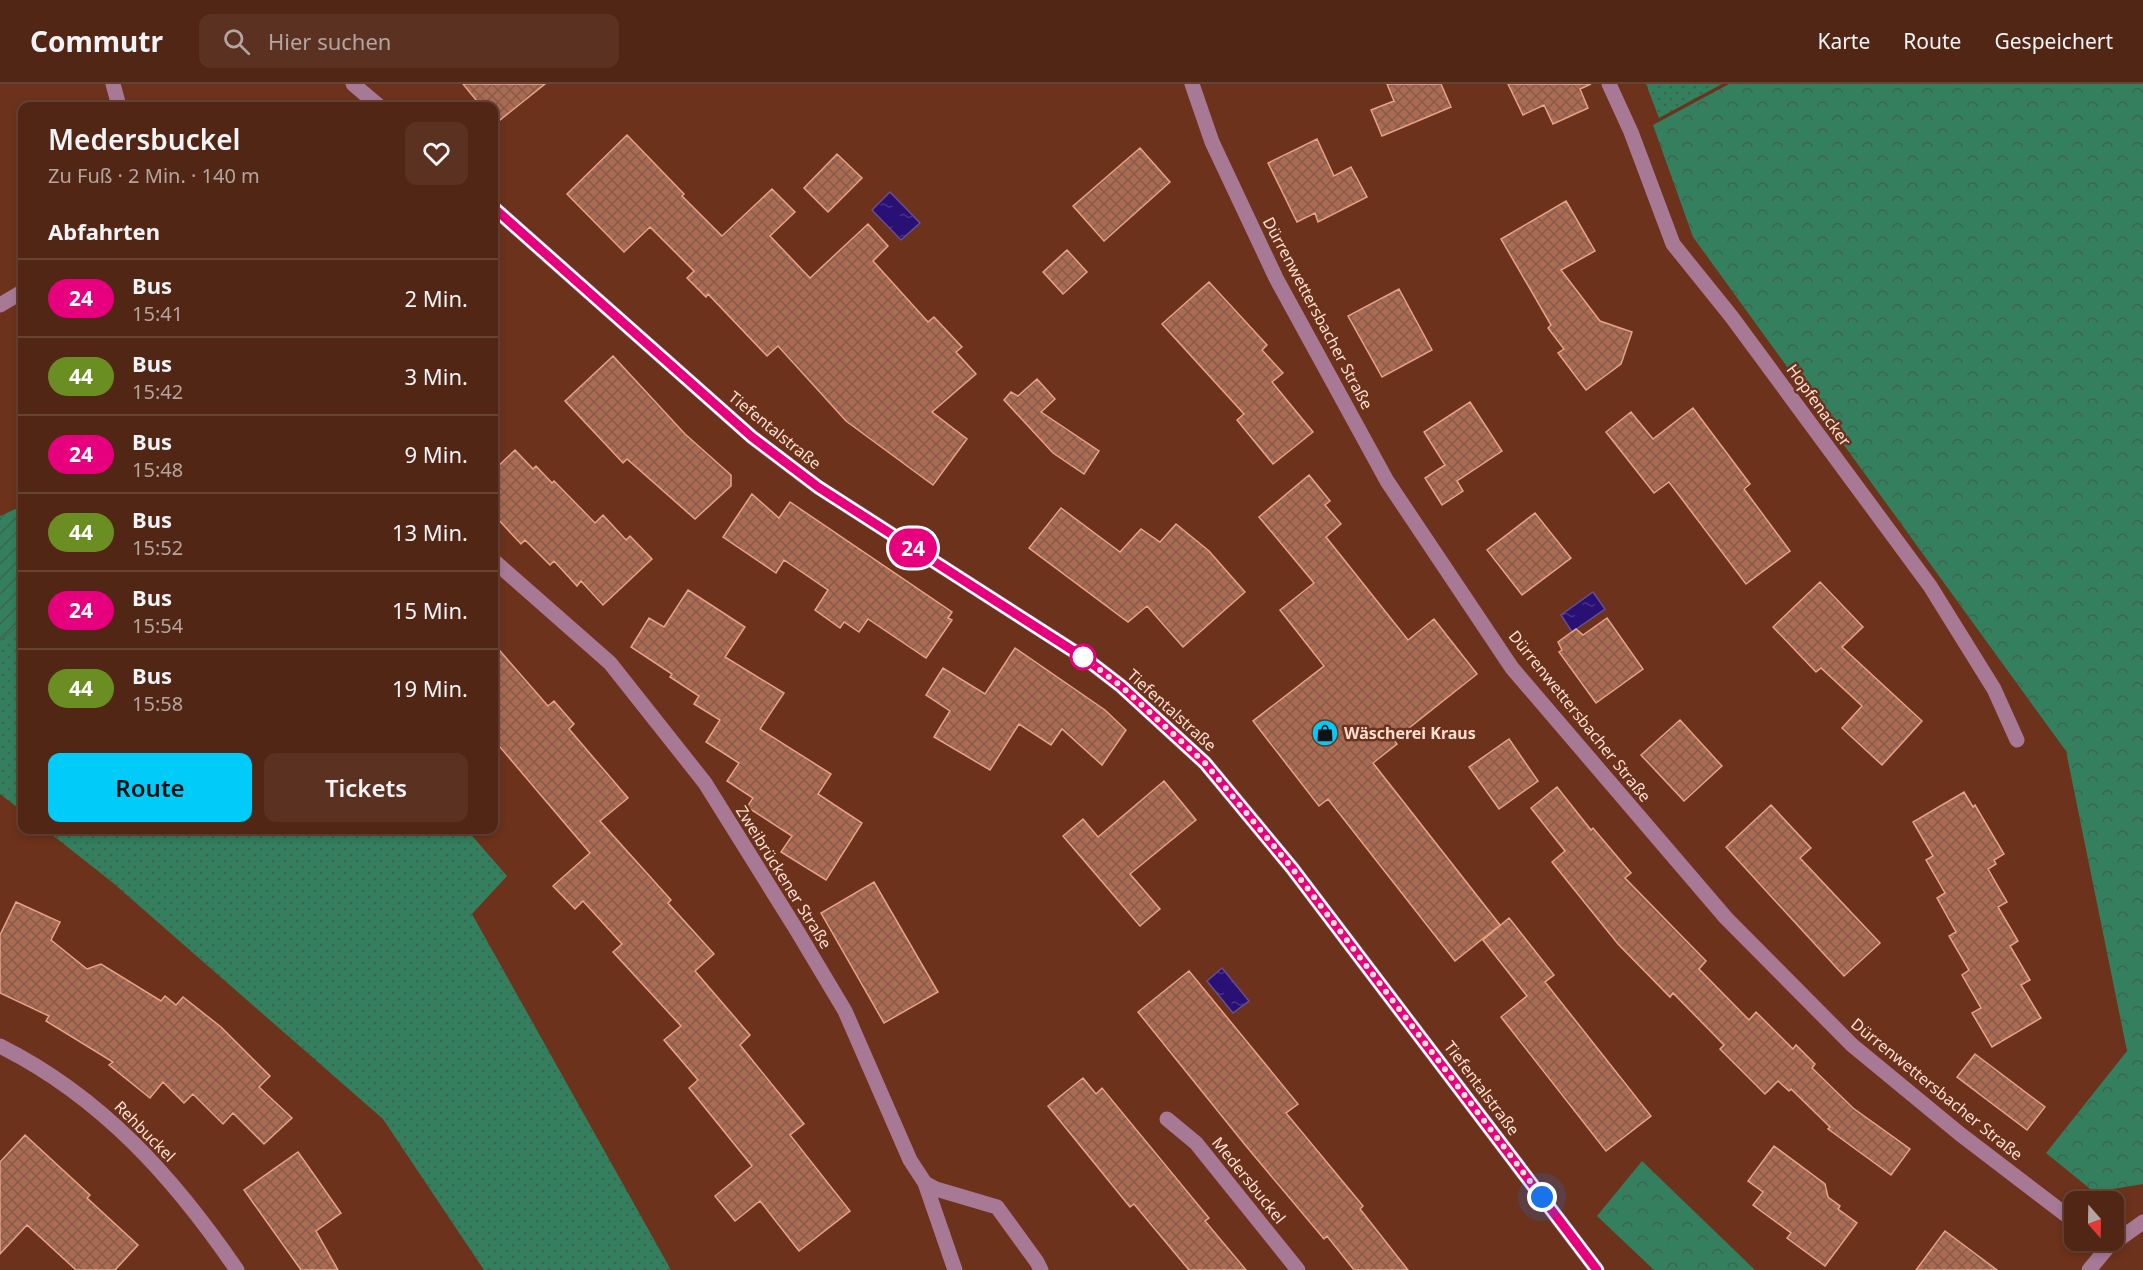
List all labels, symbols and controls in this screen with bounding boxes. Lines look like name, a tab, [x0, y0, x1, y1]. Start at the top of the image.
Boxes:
search box	[199, 14, 619, 68]
text: Commutr	[30, 22, 163, 60]
icon: search	[220, 25, 253, 58]
text: Hier suchen	[268, 26, 391, 56]
text: Karte	[1817, 27, 1870, 55]
text: Route	[1903, 27, 1961, 55]
text: Gespeichert	[1994, 27, 2113, 55]
text: Medersbuckel	[48, 120, 240, 158]
button: heart	[405, 122, 468, 185]
text: Zu Fuß · 2 Min. · 140 m	[48, 162, 260, 189]
street label: Dürrenwettersbacher Straße	[1258, 213, 1378, 413]
text: Abfahrten	[48, 216, 160, 246]
text: Bus	[132, 270, 172, 300]
text: 2 Min.	[405, 283, 468, 313]
text: 24	[69, 284, 93, 312]
text: 15:41	[132, 300, 183, 327]
text: Bus	[132, 348, 172, 378]
street label: Hopfenacker	[1782, 359, 1857, 451]
text: 3 Min.	[405, 361, 468, 391]
text: 44	[69, 362, 93, 390]
text: 15:42	[132, 378, 183, 405]
street label: Tiefentalstraße	[724, 386, 826, 474]
text: Bus	[132, 426, 172, 456]
text: 9 Min.	[405, 439, 468, 469]
text: 24	[69, 440, 93, 468]
text: 15:48	[132, 456, 183, 483]
text: Bus	[132, 504, 172, 534]
text: 13 Min.	[392, 517, 468, 547]
text: 44	[69, 518, 93, 546]
line badge: 24	[886, 528, 940, 568]
text: 15:52	[132, 534, 183, 561]
text: 24	[901, 534, 925, 562]
text: Bus	[132, 582, 172, 612]
text: 15 Min.	[392, 595, 468, 625]
text: 24	[69, 596, 93, 624]
text: 15:54	[132, 612, 183, 639]
street label: Dürrenwettersbacher Straße	[1504, 626, 1656, 806]
unlabelled marker	[1070, 644, 1096, 670]
text: Bus	[132, 660, 172, 690]
street label: Tiefentalstraße	[1123, 664, 1221, 756]
text: 19 Min.	[392, 673, 468, 703]
text: 44	[69, 674, 93, 702]
text: 15:58	[132, 690, 183, 717]
shop icon: Wäscherei Kraus	[1310, 718, 1340, 748]
place label: Wäscherei Kraus	[1344, 722, 1476, 744]
button: Route	[48, 753, 252, 822]
button: Tickets	[264, 753, 468, 822]
street label: Zweibrückener Straße	[731, 801, 837, 953]
street label: Dürrenwettersbacher Straße	[1847, 1013, 2027, 1165]
street label: Tiefentalstraße	[1439, 1036, 1525, 1140]
street label: Rehbuckel	[110, 1096, 180, 1166]
street label: Medersbuckel	[1207, 1132, 1291, 1228]
your location	[1527, 1182, 1557, 1212]
north arrow	[2064, 1191, 2124, 1251]
map controls	[2064, 1191, 2124, 1251]

